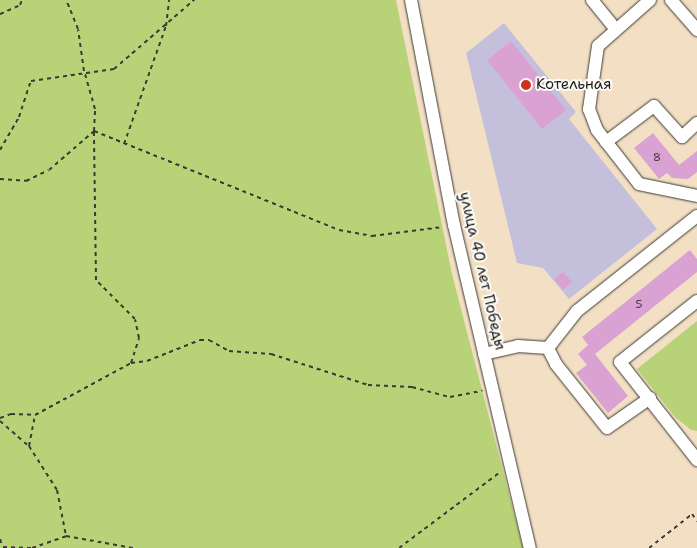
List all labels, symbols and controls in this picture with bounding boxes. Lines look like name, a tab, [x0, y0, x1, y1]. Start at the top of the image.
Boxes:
place label: Котельная	[536, 76, 611, 94]
marker: Котельная	[520, 79, 532, 91]
house number: 8	[653, 151, 661, 165]
street label: улица 40 лет Победы	[455, 190, 509, 352]
house number: 5	[635, 298, 643, 312]

